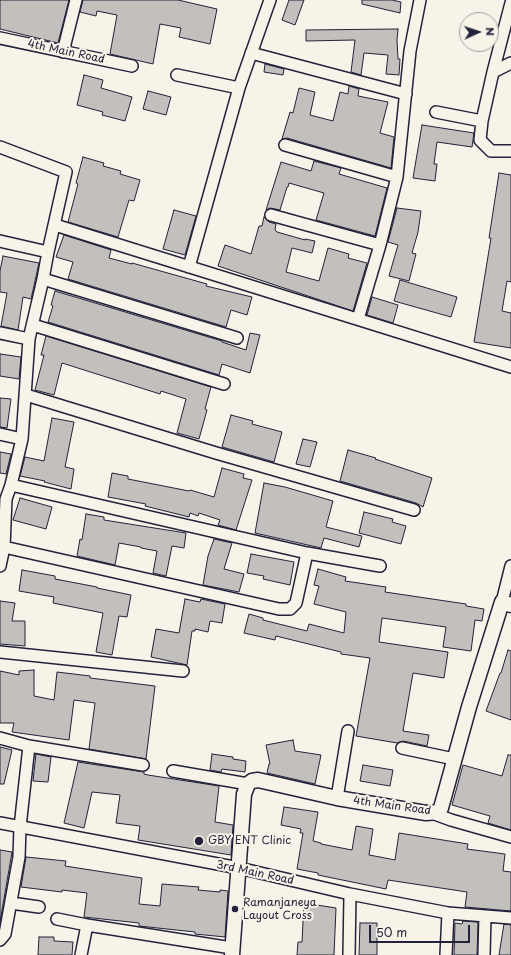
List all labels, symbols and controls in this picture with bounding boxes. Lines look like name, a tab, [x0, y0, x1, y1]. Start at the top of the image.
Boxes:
north arrow	[459, 12, 499, 52]
text: N	[482, 27, 499, 36]
street label: 4th Main Road	[26, 37, 106, 67]
street label: 4th Main Road	[352, 794, 432, 818]
place label: GBY ENT Clinic	[208, 834, 291, 848]
marker: GBY ENT Clinic	[193, 835, 205, 847]
street label: 3rd Main Road	[215, 858, 295, 888]
place label: Ramanjaneya Layout Cross	[243, 896, 317, 922]
marker: Ramanjaneya Layout Cross	[230, 904, 240, 914]
scale bar	[371, 917, 472, 943]
text: 50 m	[376, 923, 407, 941]

